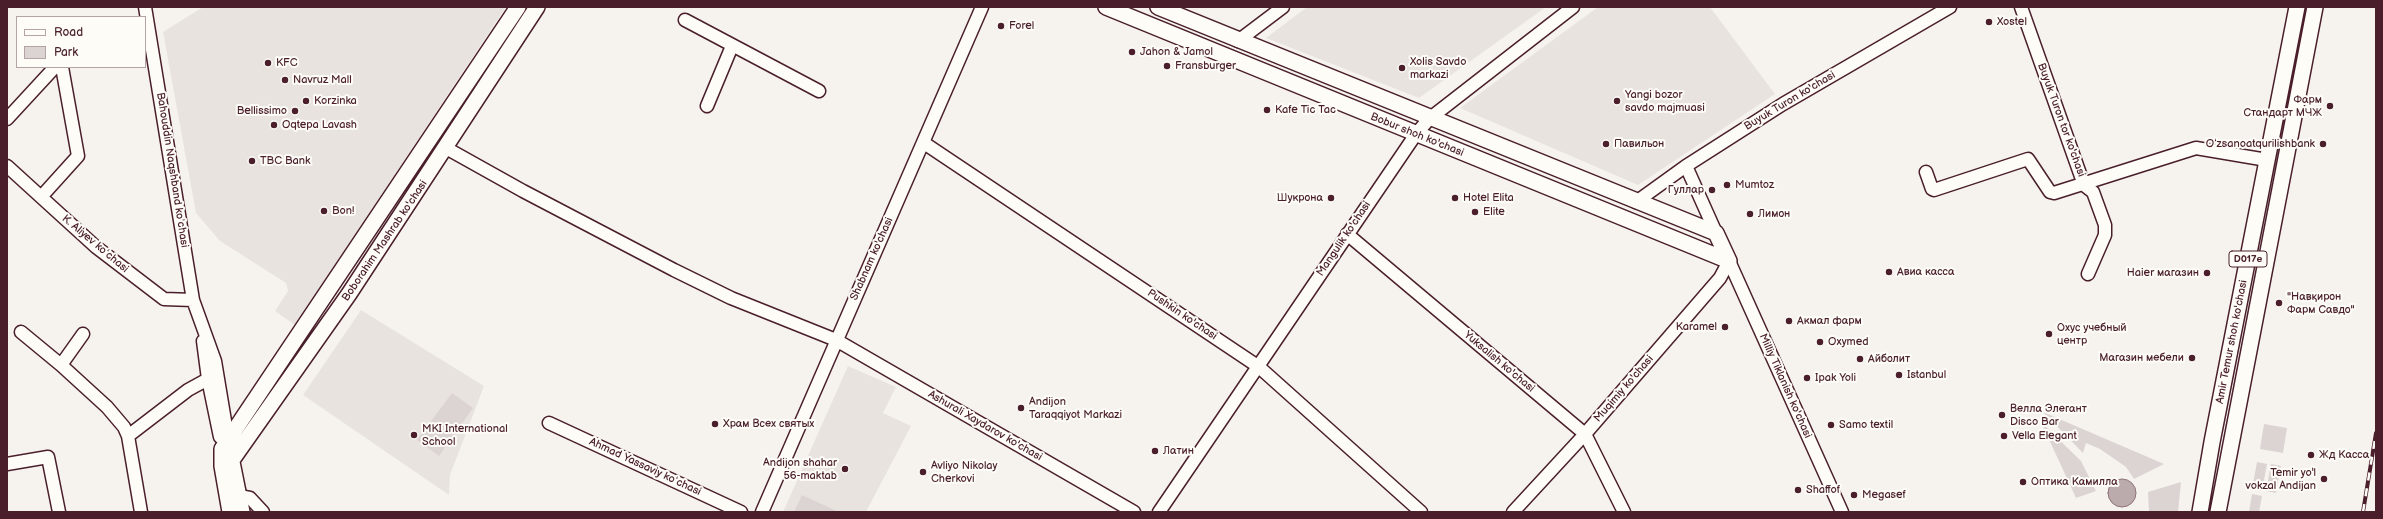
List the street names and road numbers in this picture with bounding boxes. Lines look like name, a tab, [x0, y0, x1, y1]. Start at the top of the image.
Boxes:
street label: Buyuk Turon tor ko'chasi	[2034, 61, 2088, 179]
street label: Buyuk Turon ko'chasi	[1742, 69, 1838, 133]
street label: Bahouddin Naqshband koʻchasi	[153, 91, 191, 249]
street label: Bobur shoh ko'chasi	[1368, 110, 1466, 160]
street label: Boborahim Mashrab ko'chasi	[340, 178, 430, 304]
street label: Mangulik ko'chasi	[1314, 199, 1374, 279]
street label: K. Aliyev koʻchasi	[59, 212, 131, 276]
street label: Shabnam ko'chasi	[848, 215, 896, 303]
road number: D017e	[2229, 251, 2267, 267]
street label: Amir Temur shoh ko'chasi	[2213, 279, 2251, 405]
street label: Pushkin ko'chasi	[1145, 287, 1219, 343]
street label: Yuksalish ko'chasi	[1461, 329, 1537, 395]
street label: Milliy Tiklanish ko'chasi	[1756, 332, 1814, 440]
street label: Muqimiy ko'chasi	[1591, 353, 1657, 425]
street label: Ashurali Xaydarov ko'chasi	[926, 388, 1044, 464]
street label: Ahmad Yassaviy koʻchasi	[587, 435, 703, 499]

